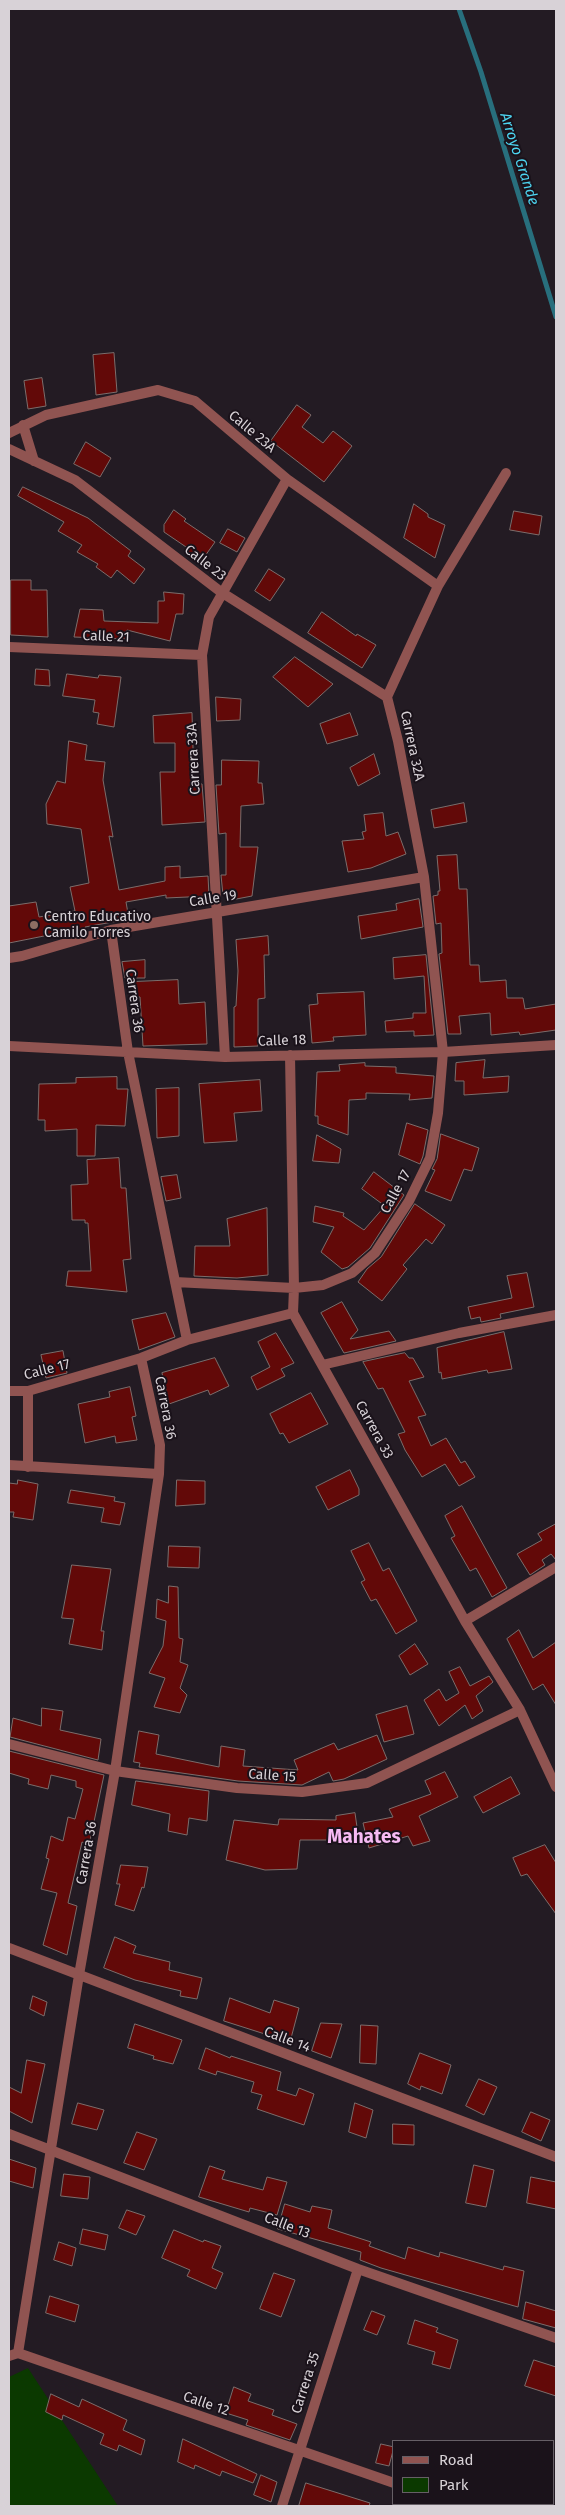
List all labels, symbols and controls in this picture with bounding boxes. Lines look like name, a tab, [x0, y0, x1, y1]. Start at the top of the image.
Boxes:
water label: Arroyo Grande	[496, 110, 542, 208]
street label: Calle 23A	[225, 407, 279, 457]
street label: Calle 23	[181, 541, 229, 585]
street label: Calle 21	[82, 628, 130, 646]
street label: Carrera 32A	[396, 709, 428, 783]
street label: Carrera 33A	[184, 723, 204, 795]
street label: Calle 19	[188, 887, 238, 911]
place label: Centro Educativo Camilo Torres	[44, 909, 151, 942]
marker: Centro Educativo Camilo Torres	[28, 919, 40, 931]
street label: Carrera 36	[121, 968, 147, 1034]
street label: Calle 18	[258, 1032, 306, 1050]
street label: Calle 17	[377, 1167, 415, 1217]
street label: Calle 17	[22, 1356, 72, 1384]
street label: Carrera 36	[151, 1375, 179, 1441]
street label: Carrera 33	[351, 1398, 397, 1462]
street label: Calle 15	[248, 1766, 296, 1786]
street label: Carrera 36	[73, 1820, 101, 1886]
district label: Mahates	[327, 1827, 401, 1849]
street label: Calle 14	[262, 2024, 312, 2056]
street label: Calle 13	[262, 2210, 312, 2242]
street label: Carrera 35	[288, 2350, 324, 2416]
street label: Calle 12	[181, 2388, 231, 2420]
legend	[392, 2440, 555, 2505]
text: Road	[439, 2451, 474, 2469]
text: Park	[439, 2476, 469, 2494]

